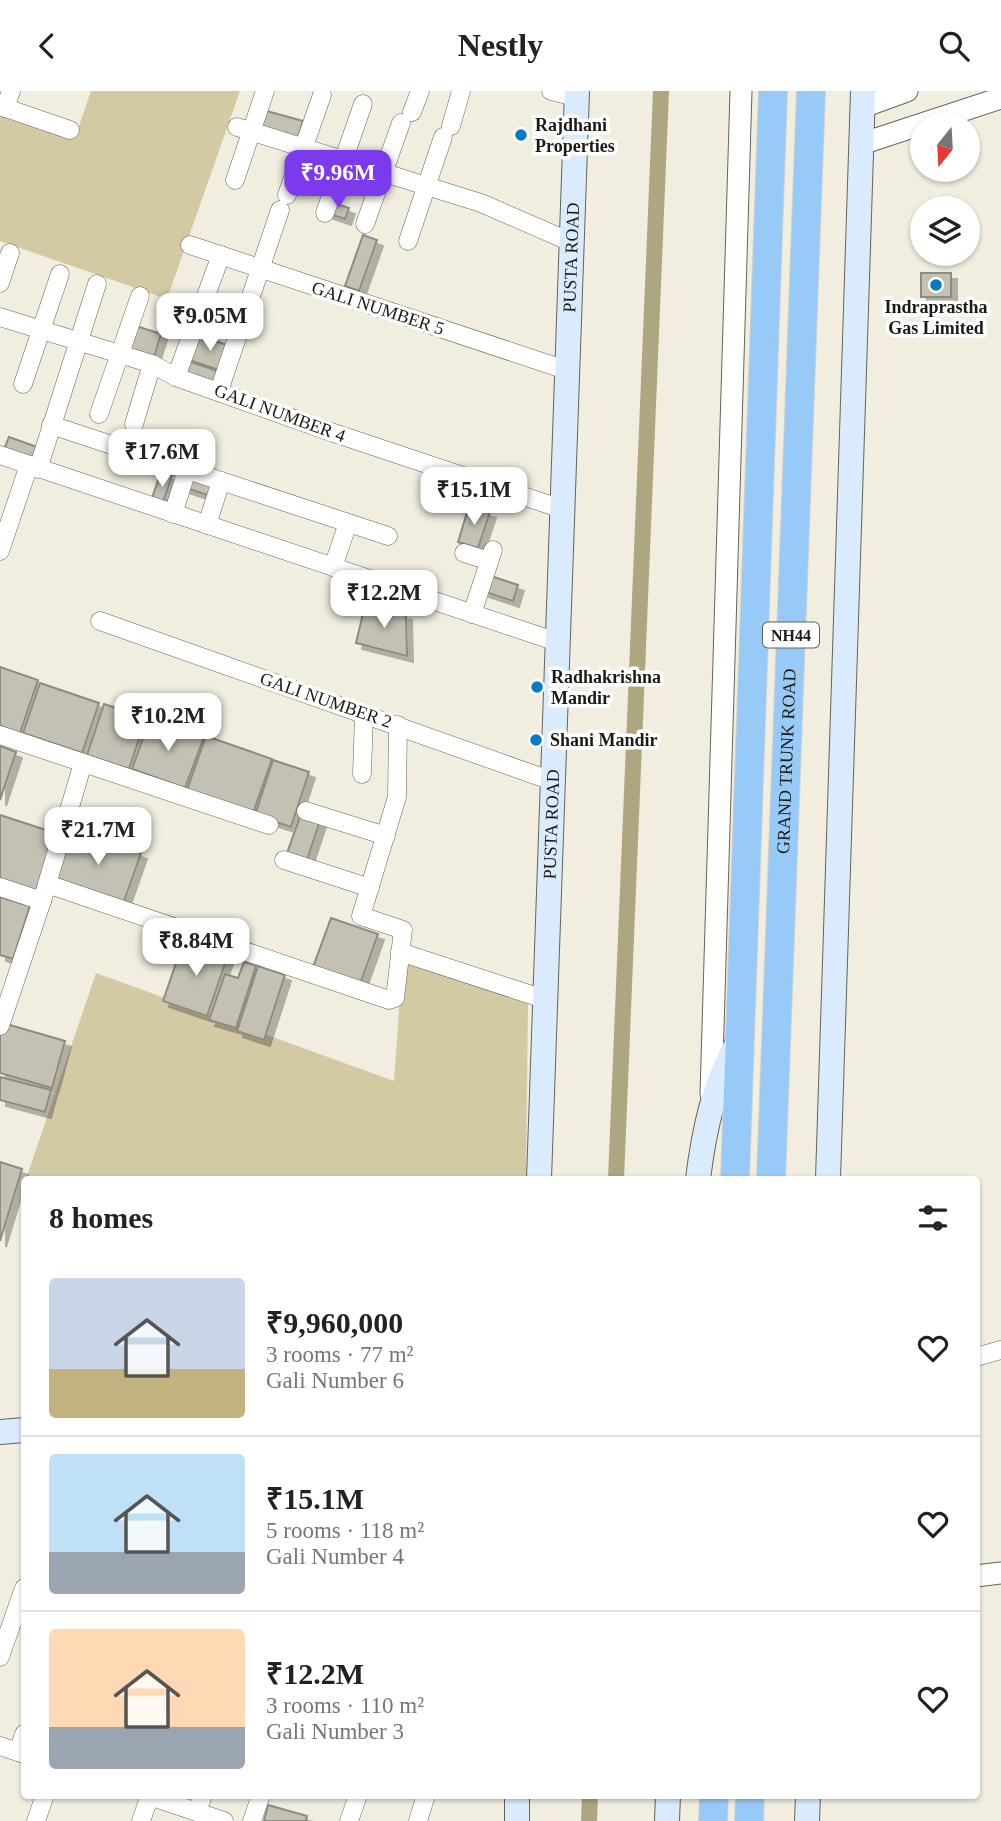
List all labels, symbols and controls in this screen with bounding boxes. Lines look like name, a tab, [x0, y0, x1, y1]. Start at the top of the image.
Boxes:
icon: back	[28, 27, 66, 65]
text: Nestly	[458, 27, 543, 63]
icon: search	[935, 27, 973, 65]
north arrow	[910, 112, 980, 182]
map controls	[910, 112, 980, 266]
place label: Rajdhani Properties	[535, 115, 615, 156]
marker: Rajdhani Properties	[513, 127, 529, 143]
pin: ₹9.96M	[281, 151, 395, 210]
text: ₹9.96M	[300, 160, 376, 185]
button: layers	[910, 196, 980, 266]
street label: PUSTA ROAD	[559, 202, 583, 313]
street label: GALI NUMBER 5	[309, 277, 447, 339]
marker: Indraprastha Gas Limited	[928, 277, 944, 293]
pin: ₹9.05M	[153, 293, 267, 353]
place label: Indraprastha Gas Limited	[884, 297, 988, 338]
text: ₹9.05M	[172, 303, 248, 328]
street label: GALI NUMBER 4	[212, 380, 348, 446]
pin: ₹17.6M	[105, 429, 219, 489]
text: ₹17.6M	[124, 439, 200, 464]
pin: ₹15.1M	[417, 467, 531, 527]
text: ₹15.1M	[436, 477, 512, 502]
pin: ₹12.2M	[327, 571, 441, 630]
text: ₹12.2M	[346, 580, 422, 605]
road number: NH44	[763, 622, 819, 647]
place label: Radhakrishna Mandir	[551, 667, 661, 708]
street label: GALI NUMBER 2	[258, 668, 394, 732]
street label: GRAND TRUNK ROAD	[773, 668, 800, 854]
marker: Radhakrishna Mandir	[529, 679, 545, 695]
pin: ₹10.2M	[111, 693, 225, 753]
text: ₹10.2M	[130, 703, 206, 728]
place label: Shani Mandir	[550, 730, 658, 750]
marker: Shani Mandir	[528, 732, 544, 748]
street label: PUSTA ROAD	[539, 769, 563, 880]
pin: ₹21.7M	[41, 807, 155, 867]
text: ₹21.7M	[60, 817, 136, 842]
pin: ₹8.84M	[139, 919, 253, 978]
text: ₹8.84M	[158, 928, 234, 953]
icon: filters	[914, 1199, 952, 1237]
text: 8 homes	[49, 1201, 153, 1234]
icon: home	[105, 1306, 189, 1390]
text: ₹9,960,000	[266, 1306, 403, 1339]
icon: heart	[914, 1329, 952, 1367]
text: 3 rooms · 77 m²	[266, 1342, 413, 1367]
text: Gali Number 6	[266, 1368, 404, 1393]
icon: home	[105, 1482, 189, 1566]
text: ₹15.1M	[266, 1482, 364, 1515]
icon: heart	[914, 1505, 952, 1543]
text: 5 rooms · 118 m²	[266, 1518, 424, 1543]
text: Gali Number 4	[266, 1544, 404, 1569]
icon: home	[105, 1657, 189, 1741]
text: ₹12.2M	[266, 1657, 364, 1690]
icon: heart	[914, 1680, 952, 1718]
text: 3 rooms · 110 m²	[266, 1693, 424, 1718]
text: Gali Number 3	[266, 1719, 404, 1744]

